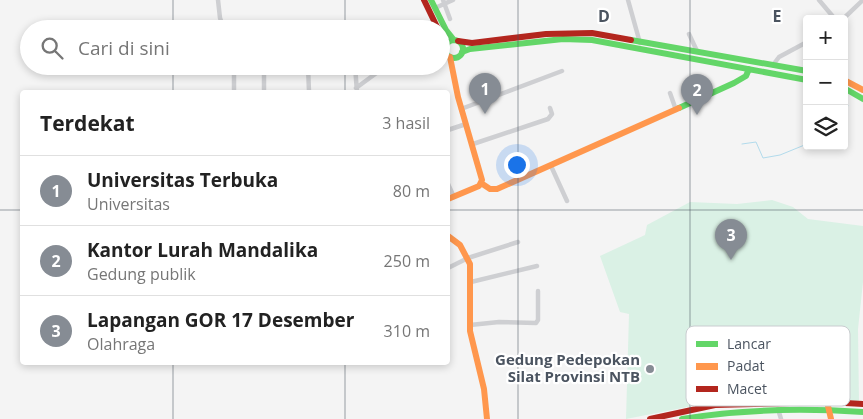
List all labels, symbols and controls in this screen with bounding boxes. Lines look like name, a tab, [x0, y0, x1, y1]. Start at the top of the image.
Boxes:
text: D	[598, 5, 610, 27]
text: E	[773, 5, 782, 27]
map controls	[803, 15, 848, 150]
button: +	[803, 15, 848, 60]
search box	[20, 20, 450, 75]
icon: search	[38, 34, 66, 62]
text: Cari di sini	[78, 35, 170, 61]
button: −	[803, 60, 848, 105]
pin: 1	[469, 73, 501, 114]
pin: 2	[681, 74, 713, 115]
button: layers	[803, 105, 848, 150]
text: Terdekat	[40, 109, 135, 137]
text: 3 hasil	[382, 112, 430, 134]
your location	[504, 152, 530, 178]
text: Universitas Terbuka	[87, 167, 278, 193]
text: 1	[51, 180, 61, 202]
text: 80 m	[393, 180, 430, 202]
text: Universitas	[87, 193, 170, 215]
pin: 3	[715, 219, 747, 260]
text: Kantor Lurah Mandalika	[87, 237, 318, 263]
text: 2	[51, 250, 61, 272]
text: 250 m	[384, 250, 430, 272]
text: Gedung publik	[87, 263, 196, 285]
text: Lapangan GOR 17 Desember	[87, 307, 354, 333]
text: 3	[51, 320, 61, 342]
text: 310 m	[384, 320, 430, 342]
legend	[686, 326, 850, 406]
text: Olahraga	[87, 333, 155, 355]
text: Lancar	[727, 334, 771, 353]
place label: Gedung Pedepokan Silat Provinsi NTB	[495, 349, 640, 386]
text: Padat	[727, 356, 765, 375]
marker: Gedung Pedepokan Silat Provinsi NTB	[644, 363, 656, 375]
text: Macet	[727, 379, 767, 398]

